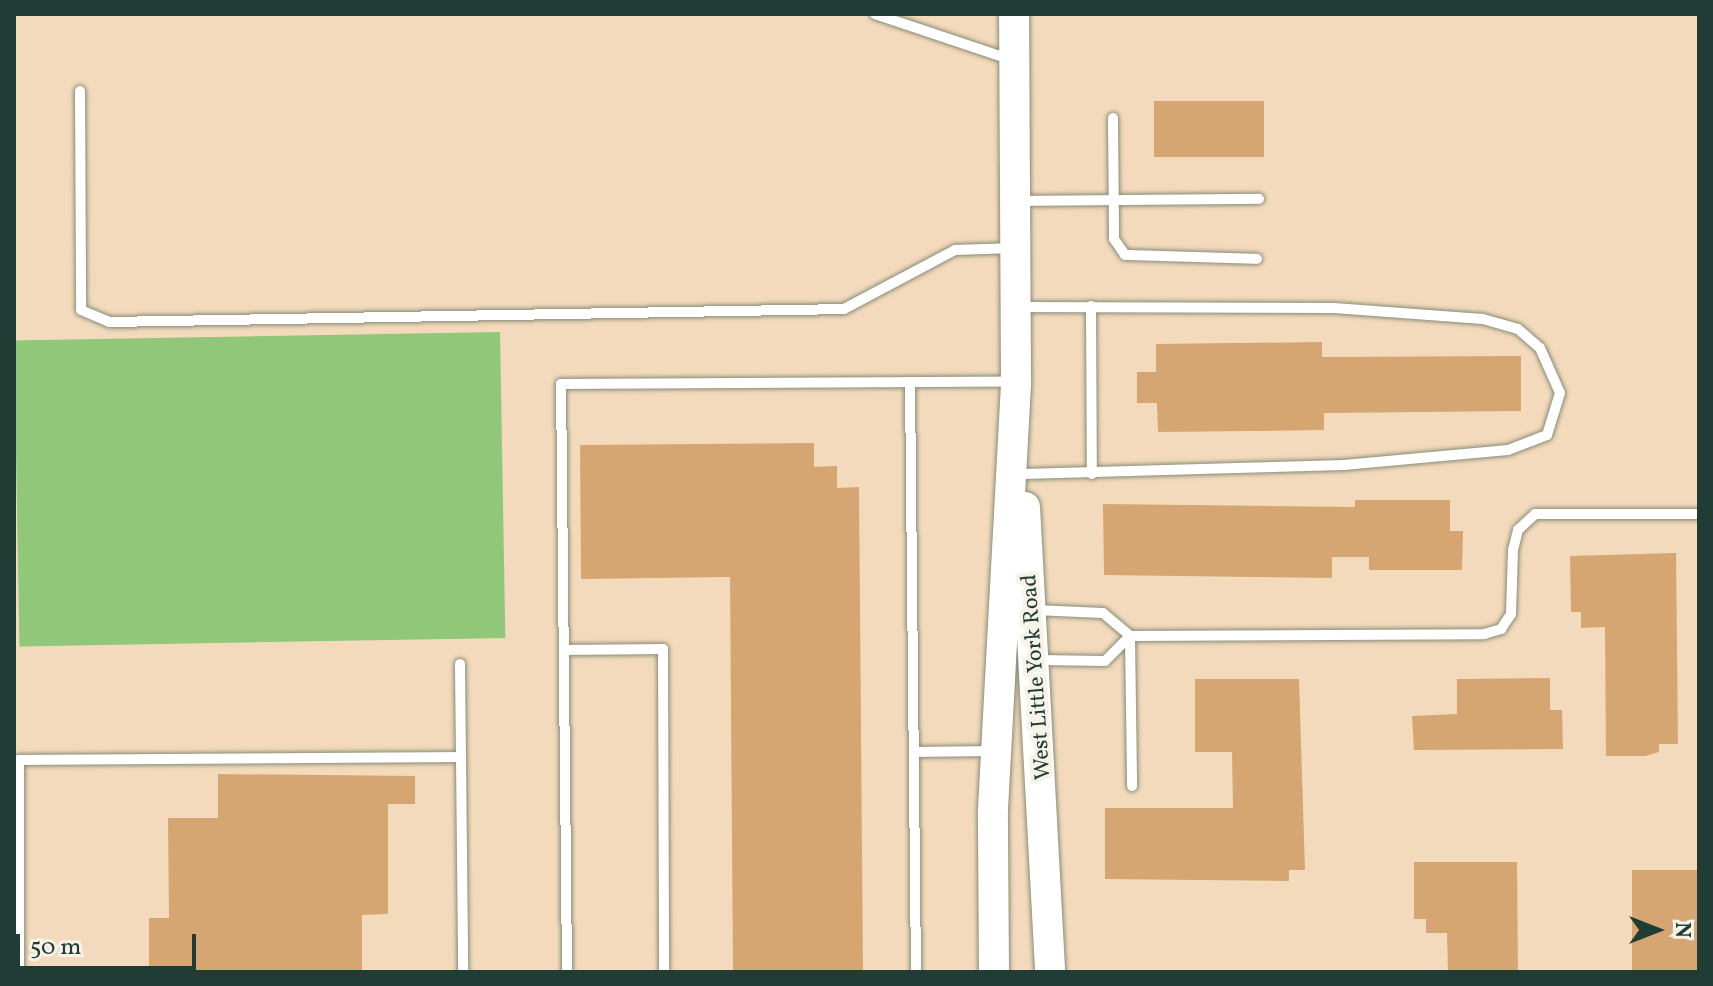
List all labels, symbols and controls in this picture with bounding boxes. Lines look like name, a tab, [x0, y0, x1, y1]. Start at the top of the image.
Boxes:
street label: West Little York Road	[1017, 573, 1057, 781]
north arrow	[1617, 890, 1697, 970]
scale bar	[20, 918, 200, 968]
text: N	[1666, 922, 1697, 938]
text: 50 m	[30, 931, 82, 965]

